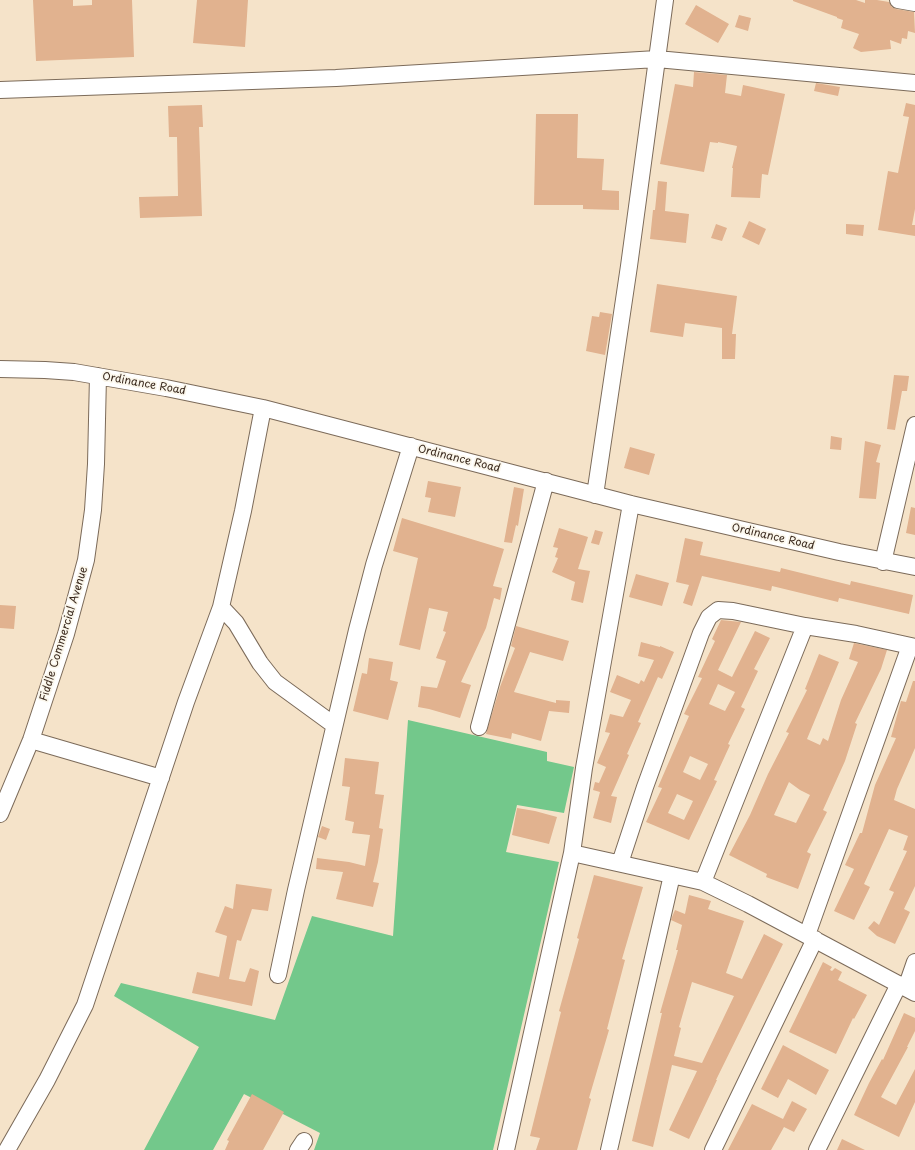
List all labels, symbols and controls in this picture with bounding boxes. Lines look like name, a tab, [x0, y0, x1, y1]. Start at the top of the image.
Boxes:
street label: Ordinance Road	[101, 370, 187, 398]
street label: Ordinance Road	[416, 442, 502, 476]
street label: Ordinance Road	[730, 521, 816, 553]
street label: Fiddle Commercial Avenue	[37, 565, 91, 703]

